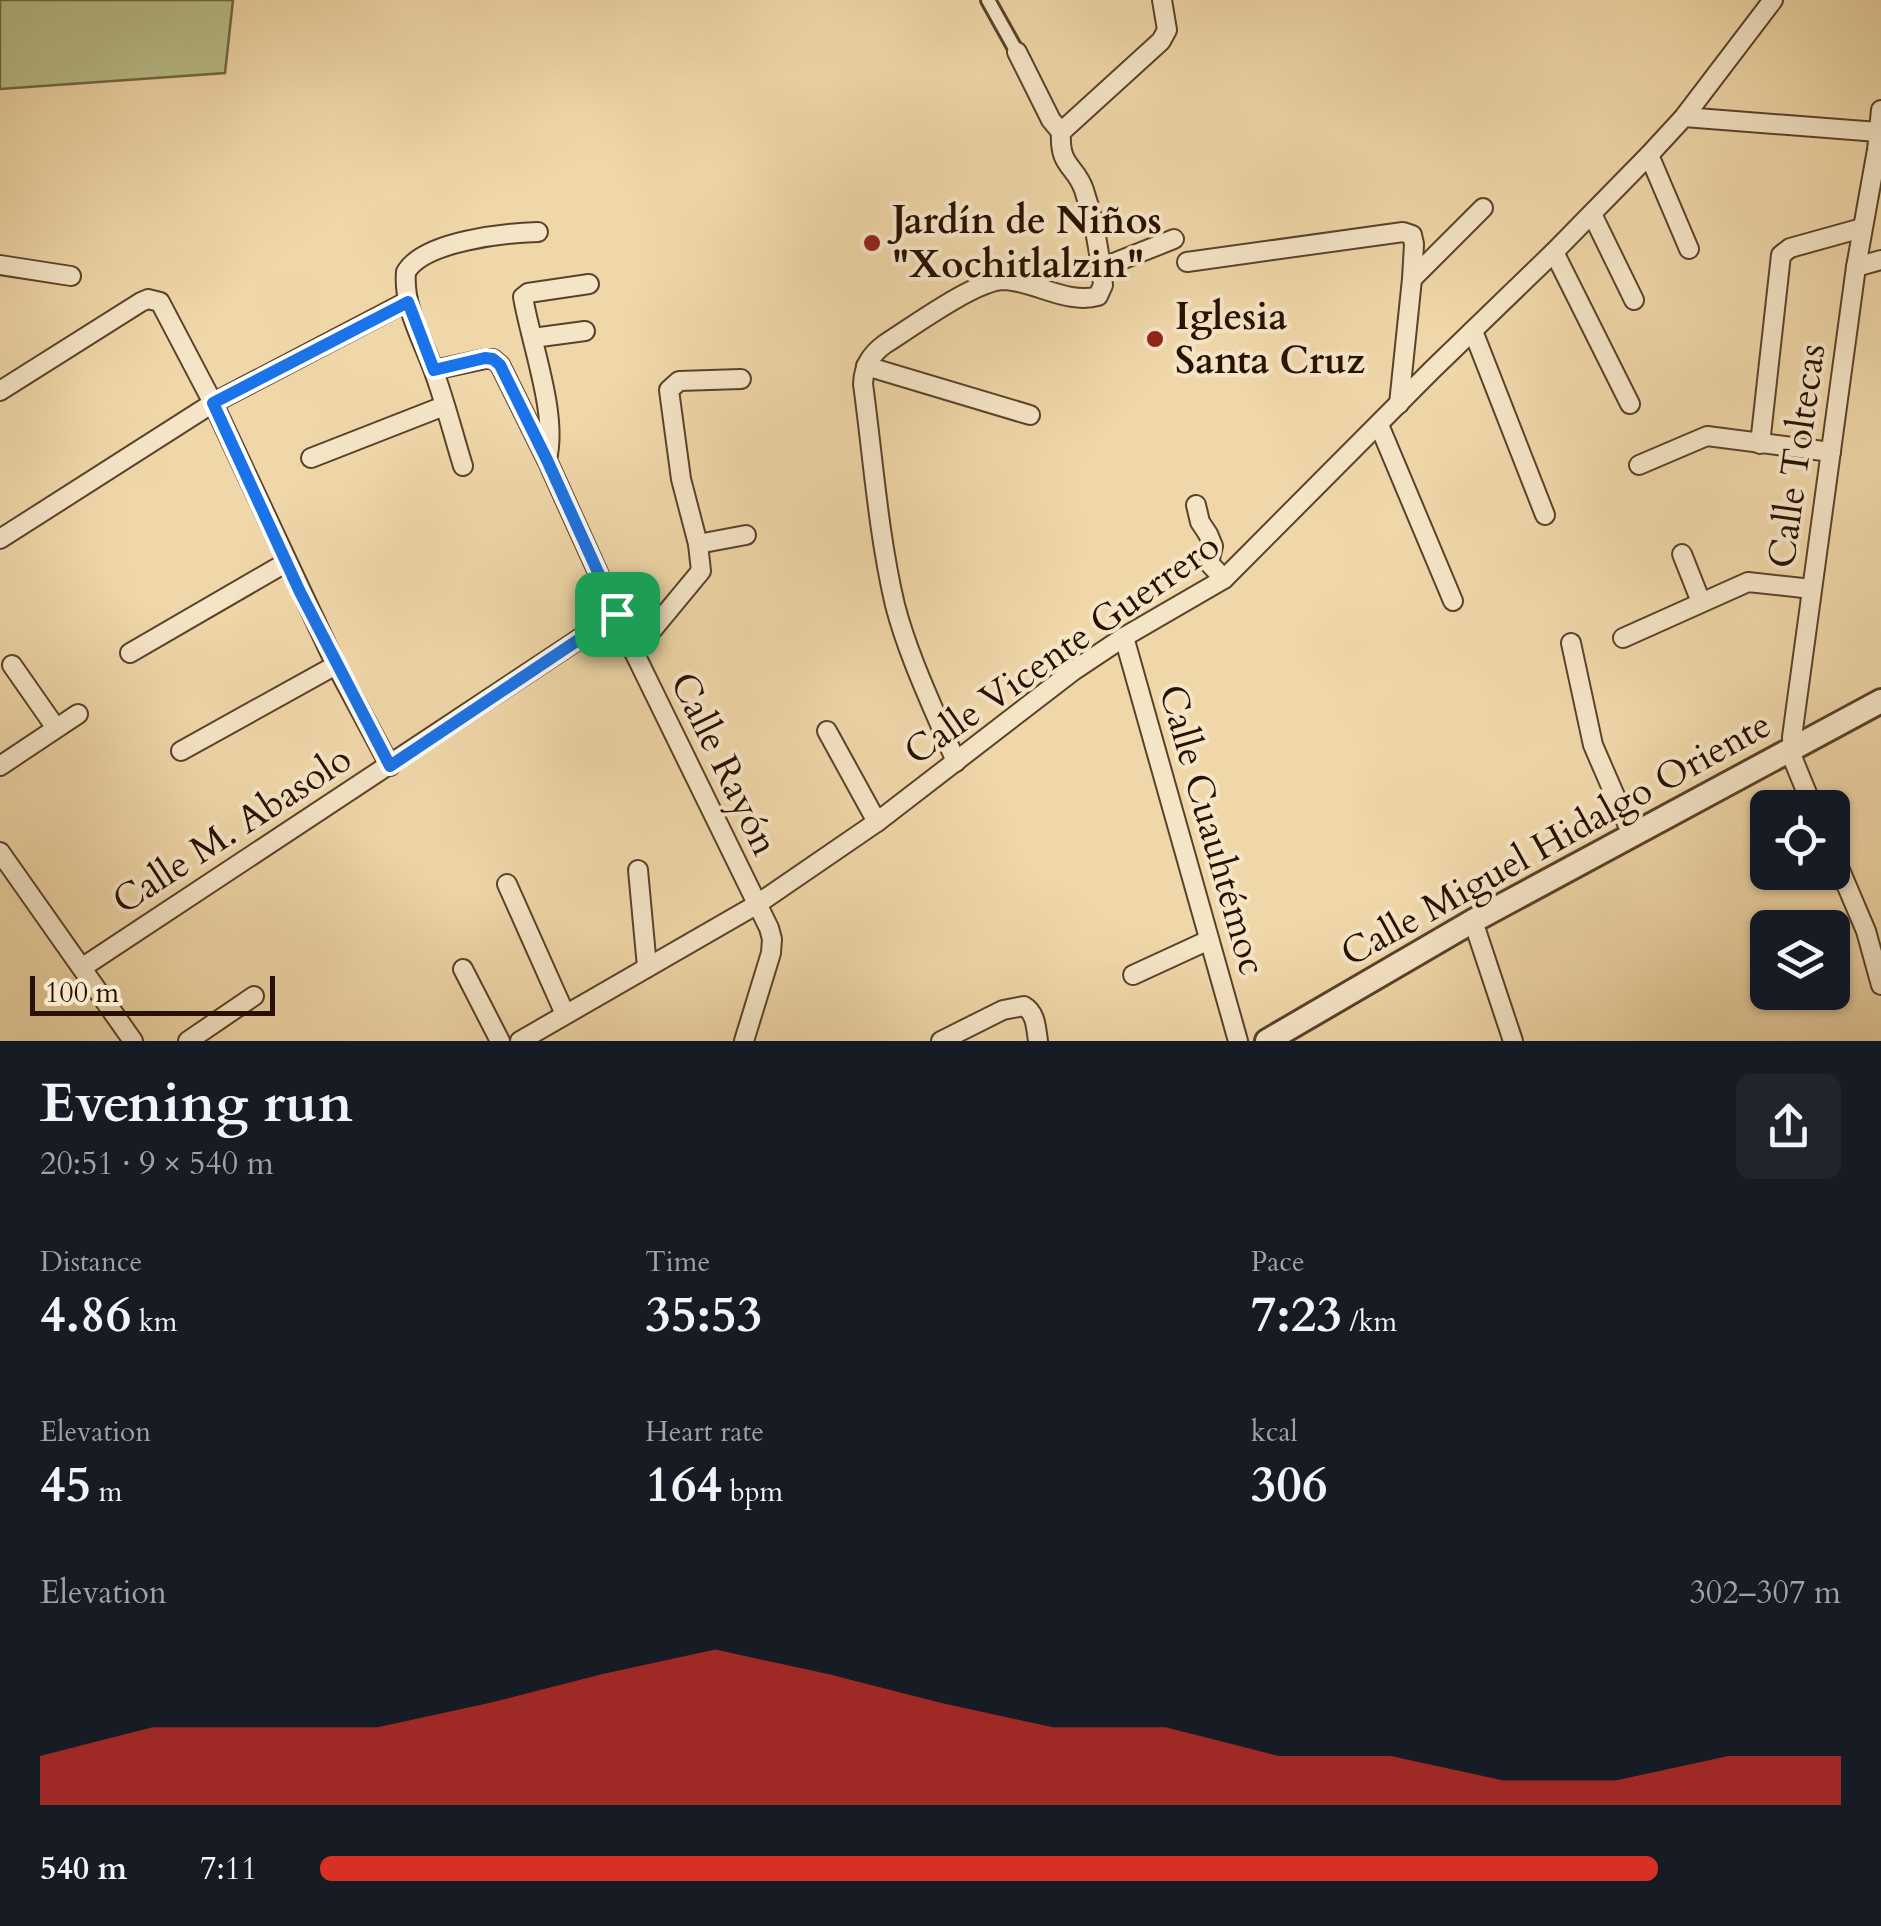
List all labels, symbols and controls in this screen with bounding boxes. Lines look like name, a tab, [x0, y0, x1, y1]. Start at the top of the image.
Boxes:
place label: Jardín de Niños "Xochitlalzin"	[887, 195, 1162, 291]
marker: Jardín de Niños "Xochitlalzin"	[861, 232, 883, 254]
place label: Iglesia Santa Cruz	[1175, 291, 1366, 387]
marker: Iglesia Santa Cruz	[1144, 328, 1166, 350]
street label: Calle Toltecas	[1756, 340, 1838, 572]
street label: Calle Vicente Guerrero	[894, 520, 1230, 778]
pin	[575, 572, 660, 657]
icon: arrive	[590, 587, 645, 642]
street label: Calle Rayón	[657, 664, 791, 864]
street label: Calle Cuauhtémoc	[1146, 679, 1278, 981]
street label: Calle Miguel Hidalgo Oriente	[1332, 699, 1780, 979]
street label: Calle M. Abasolo	[102, 733, 362, 927]
map controls	[1750, 790, 1850, 1010]
button: locate	[1750, 790, 1850, 890]
button: layers	[1750, 910, 1850, 1010]
scale bar	[30, 971, 275, 1016]
text: 100 m	[45, 974, 119, 1012]
text: Evening run	[40, 1067, 353, 1141]
button: share	[1736, 1074, 1841, 1179]
text: 20:51 · 9 × 540 m	[40, 1142, 274, 1186]
text: Distance	[40, 1243, 142, 1281]
text: Time	[645, 1243, 710, 1281]
text: Pace	[1251, 1243, 1305, 1281]
text: 4.86	[40, 1281, 131, 1349]
text: 35:53	[645, 1281, 762, 1349]
text: 7:23	[1251, 1281, 1342, 1349]
text: km	[131, 1303, 178, 1341]
text: /km	[1342, 1303, 1397, 1341]
text: Elevation	[40, 1413, 151, 1451]
text: Heart rate	[645, 1413, 764, 1451]
text: kcal	[1251, 1413, 1298, 1451]
text: 45	[40, 1451, 91, 1519]
text: 164	[645, 1451, 722, 1519]
text: 306	[1251, 1451, 1328, 1519]
text: m	[91, 1473, 122, 1511]
text: bpm	[722, 1473, 783, 1511]
text: Elevation	[40, 1571, 167, 1615]
text: 302–307 m	[1689, 1571, 1841, 1615]
text: 540 m	[40, 1847, 127, 1891]
text: 7:11	[200, 1847, 257, 1891]

